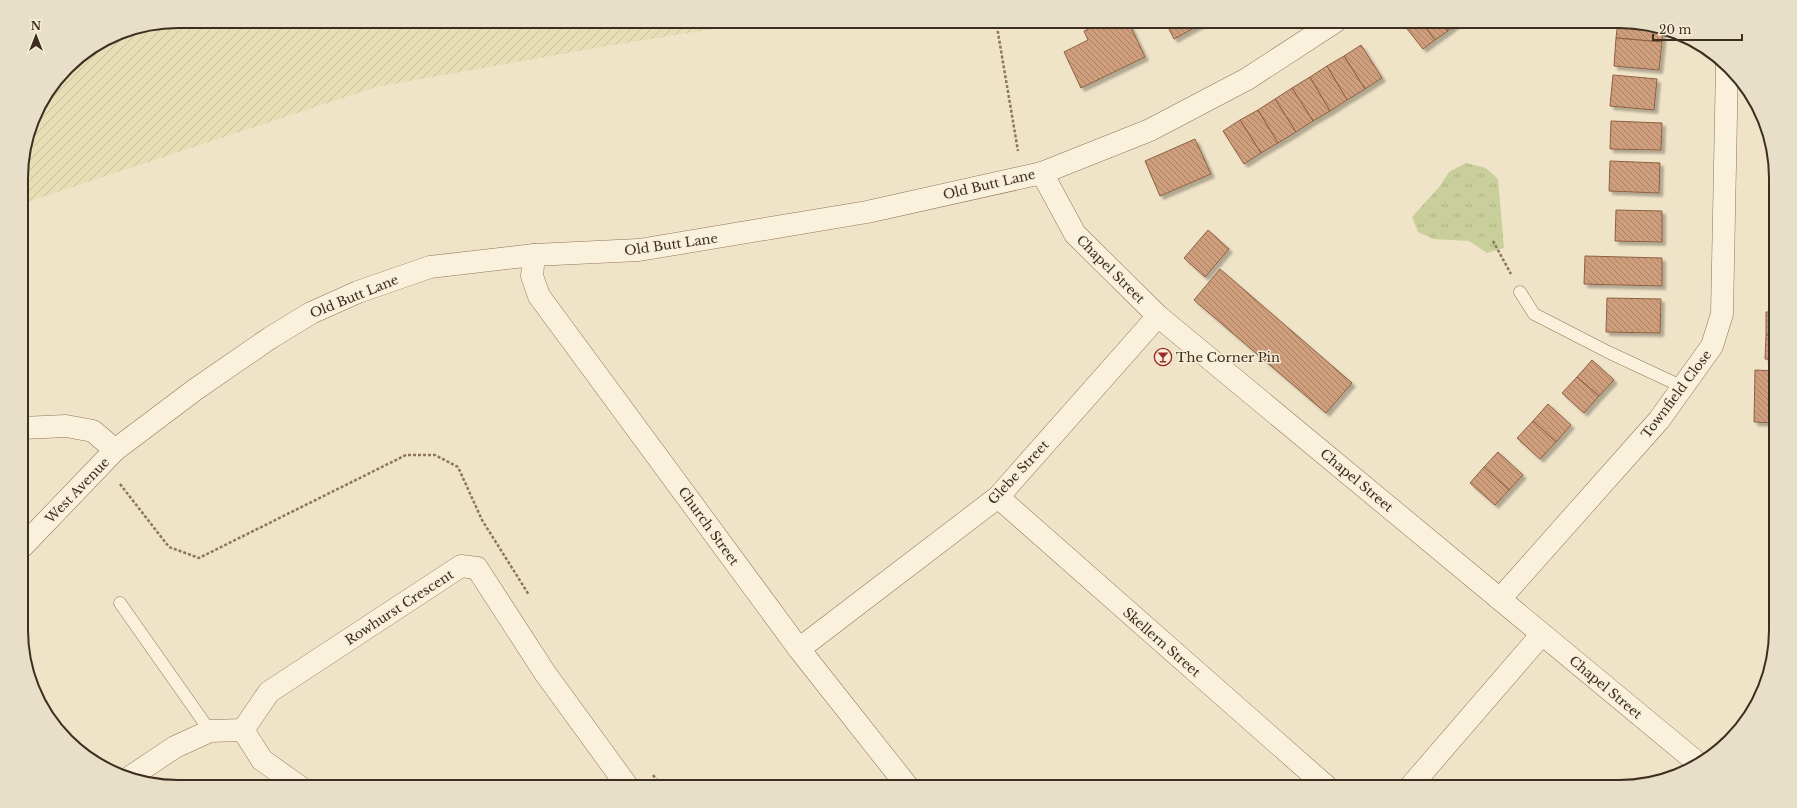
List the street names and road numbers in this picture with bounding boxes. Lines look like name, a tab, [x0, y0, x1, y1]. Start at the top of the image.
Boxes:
street label: Old Butt Lane	[941, 166, 1037, 203]
street label: Old Butt Lane	[623, 230, 719, 259]
street label: Chapel Street	[1073, 232, 1149, 307]
street label: Old Butt Lane	[307, 271, 401, 322]
street label: Townfield Close	[1638, 347, 1715, 442]
street label: Glebe Street	[984, 437, 1053, 508]
street label: Chapel Street	[1317, 445, 1397, 516]
street label: West Avenue	[41, 454, 113, 528]
street label: Church Street	[674, 484, 743, 569]
street label: Rowhurst Crescent	[342, 566, 457, 649]
street label: Skellern Street	[1119, 604, 1204, 681]
street label: Chapel Street	[1566, 652, 1646, 723]

